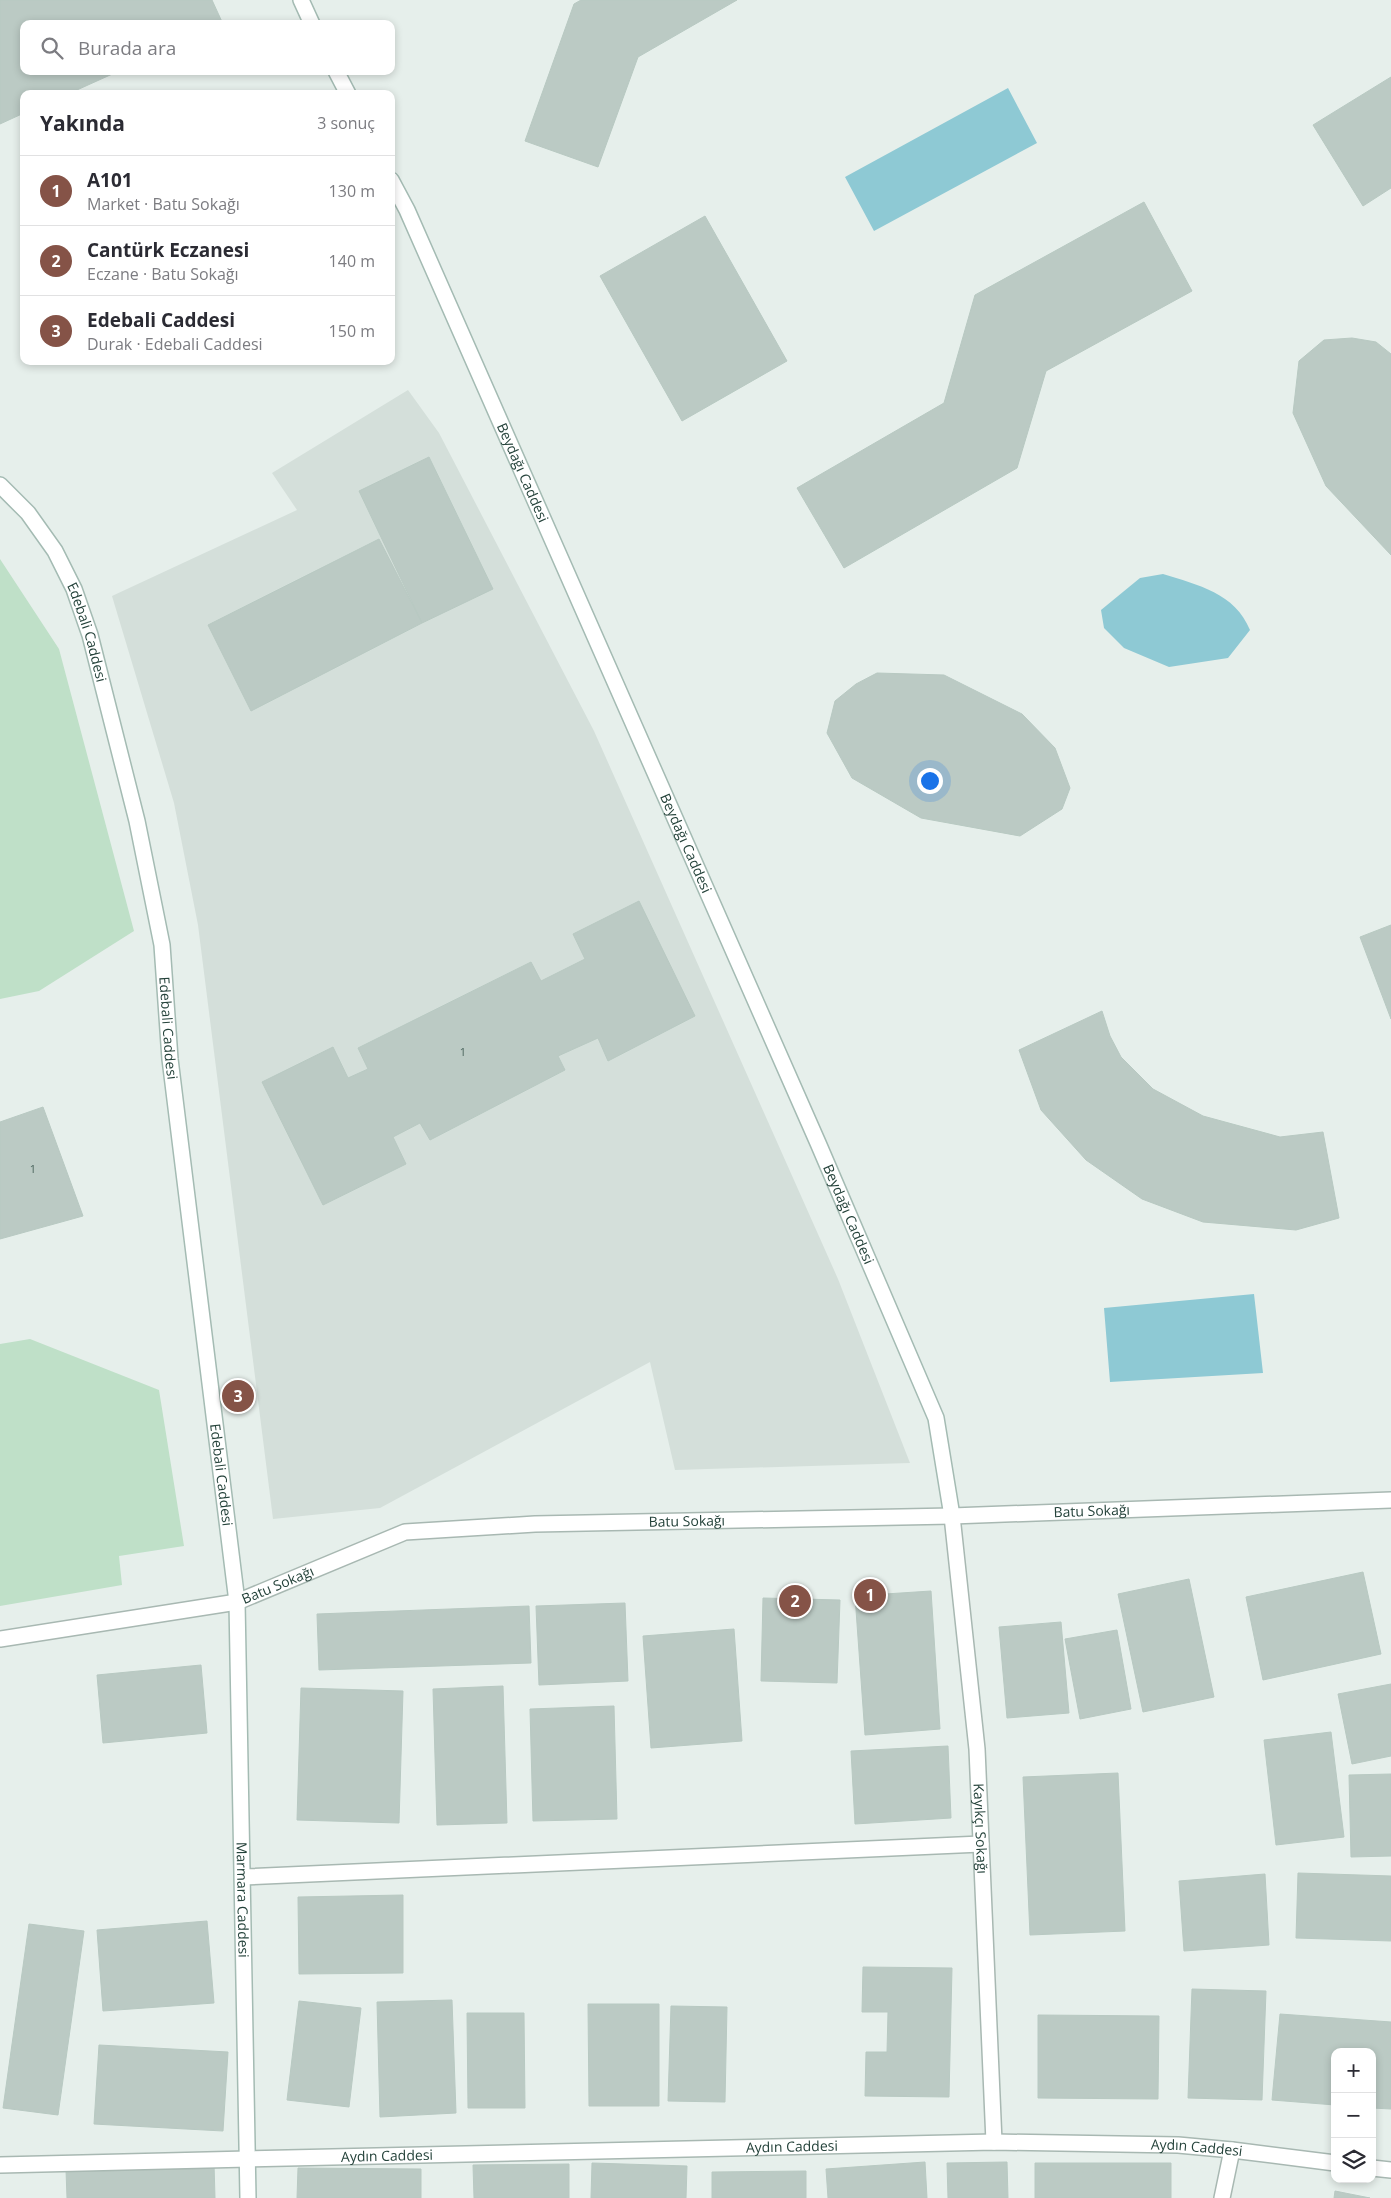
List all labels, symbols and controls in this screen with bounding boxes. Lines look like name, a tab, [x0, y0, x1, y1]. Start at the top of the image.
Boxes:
search box	[20, 20, 395, 75]
icon: search	[38, 34, 66, 62]
text: Burada ara	[78, 35, 176, 61]
text: Yakında	[40, 109, 125, 137]
text: 3 sonuç	[317, 112, 375, 134]
text: A101	[87, 167, 133, 193]
text: 1	[51, 180, 61, 202]
text: 130 m	[329, 180, 375, 202]
text: Market · Batu Sokağı	[87, 193, 240, 215]
text: Cantürk Eczanesi	[87, 237, 249, 263]
text: 2	[51, 250, 61, 272]
text: 140 m	[329, 250, 375, 272]
text: Eczane · Batu Sokağı	[87, 263, 239, 285]
text: Edebali̇ Caddesi̇	[87, 307, 235, 333]
text: 3	[51, 320, 61, 342]
text: 150 m	[329, 320, 375, 342]
text: Durak · Edebali Caddesi	[87, 333, 263, 355]
street label: Beydağı Caddesi	[493, 420, 553, 525]
street label: Edebali Caddesi	[63, 579, 112, 684]
your location	[917, 768, 943, 794]
street label: Beydağı Caddesi	[656, 790, 717, 896]
street label: Edebali Caddesi	[155, 976, 182, 1081]
house number: 1	[460, 1044, 466, 1059]
house number: 1	[30, 1161, 36, 1176]
street label: Beydağı Caddesi	[819, 1161, 879, 1267]
pin: 3	[222, 1377, 254, 1415]
street label: Edebali Caddesi	[206, 1422, 238, 1527]
street label: Batu Sokağı	[1053, 1500, 1130, 1521]
street label: Batu Sokağı	[648, 1510, 725, 1531]
street label: Batu Sokağı	[239, 1561, 316, 1608]
pin: 1	[854, 1576, 886, 1614]
pin: 2	[779, 1582, 811, 1620]
street label: Kayıkçı Sokağı	[969, 1783, 992, 1874]
street label: Marmara Caddesi	[232, 1842, 254, 1958]
map controls	[1331, 2048, 1376, 2183]
button: +	[1331, 2048, 1376, 2093]
button: −	[1331, 2093, 1376, 2138]
street label: Aydın Caddesi	[1151, 2135, 1244, 2160]
street label: Aydın Caddesi	[746, 2136, 838, 2157]
button: layers	[1331, 2138, 1376, 2183]
street label: Aydın Caddesi	[341, 2145, 433, 2166]

